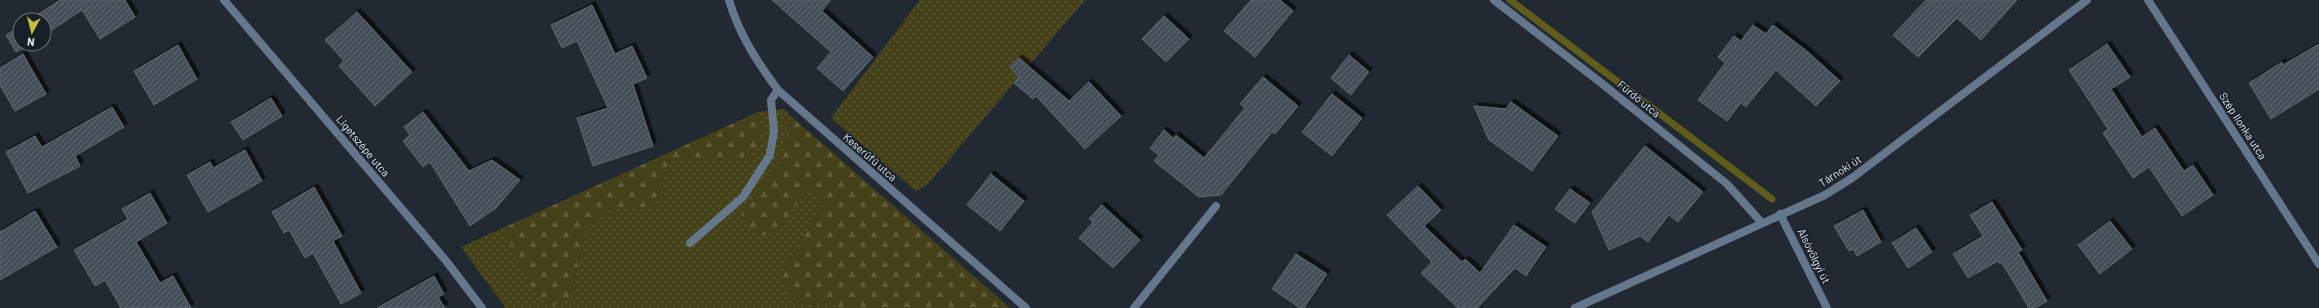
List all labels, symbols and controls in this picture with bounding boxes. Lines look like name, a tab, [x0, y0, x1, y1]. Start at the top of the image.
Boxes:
north arrow	[12, 12, 52, 52]
text: N	[26, 36, 35, 49]
street label: Fürdő utca	[1615, 77, 1663, 120]
street label: Szép Ilonka utca	[2217, 90, 2270, 162]
street label: Ligetszépe utca	[334, 112, 393, 179]
street label: Keserűfű utca	[841, 130, 900, 183]
street label: Tárnoki út	[1816, 152, 1863, 189]
street label: Alsóvölgyi út	[1796, 226, 1833, 285]

